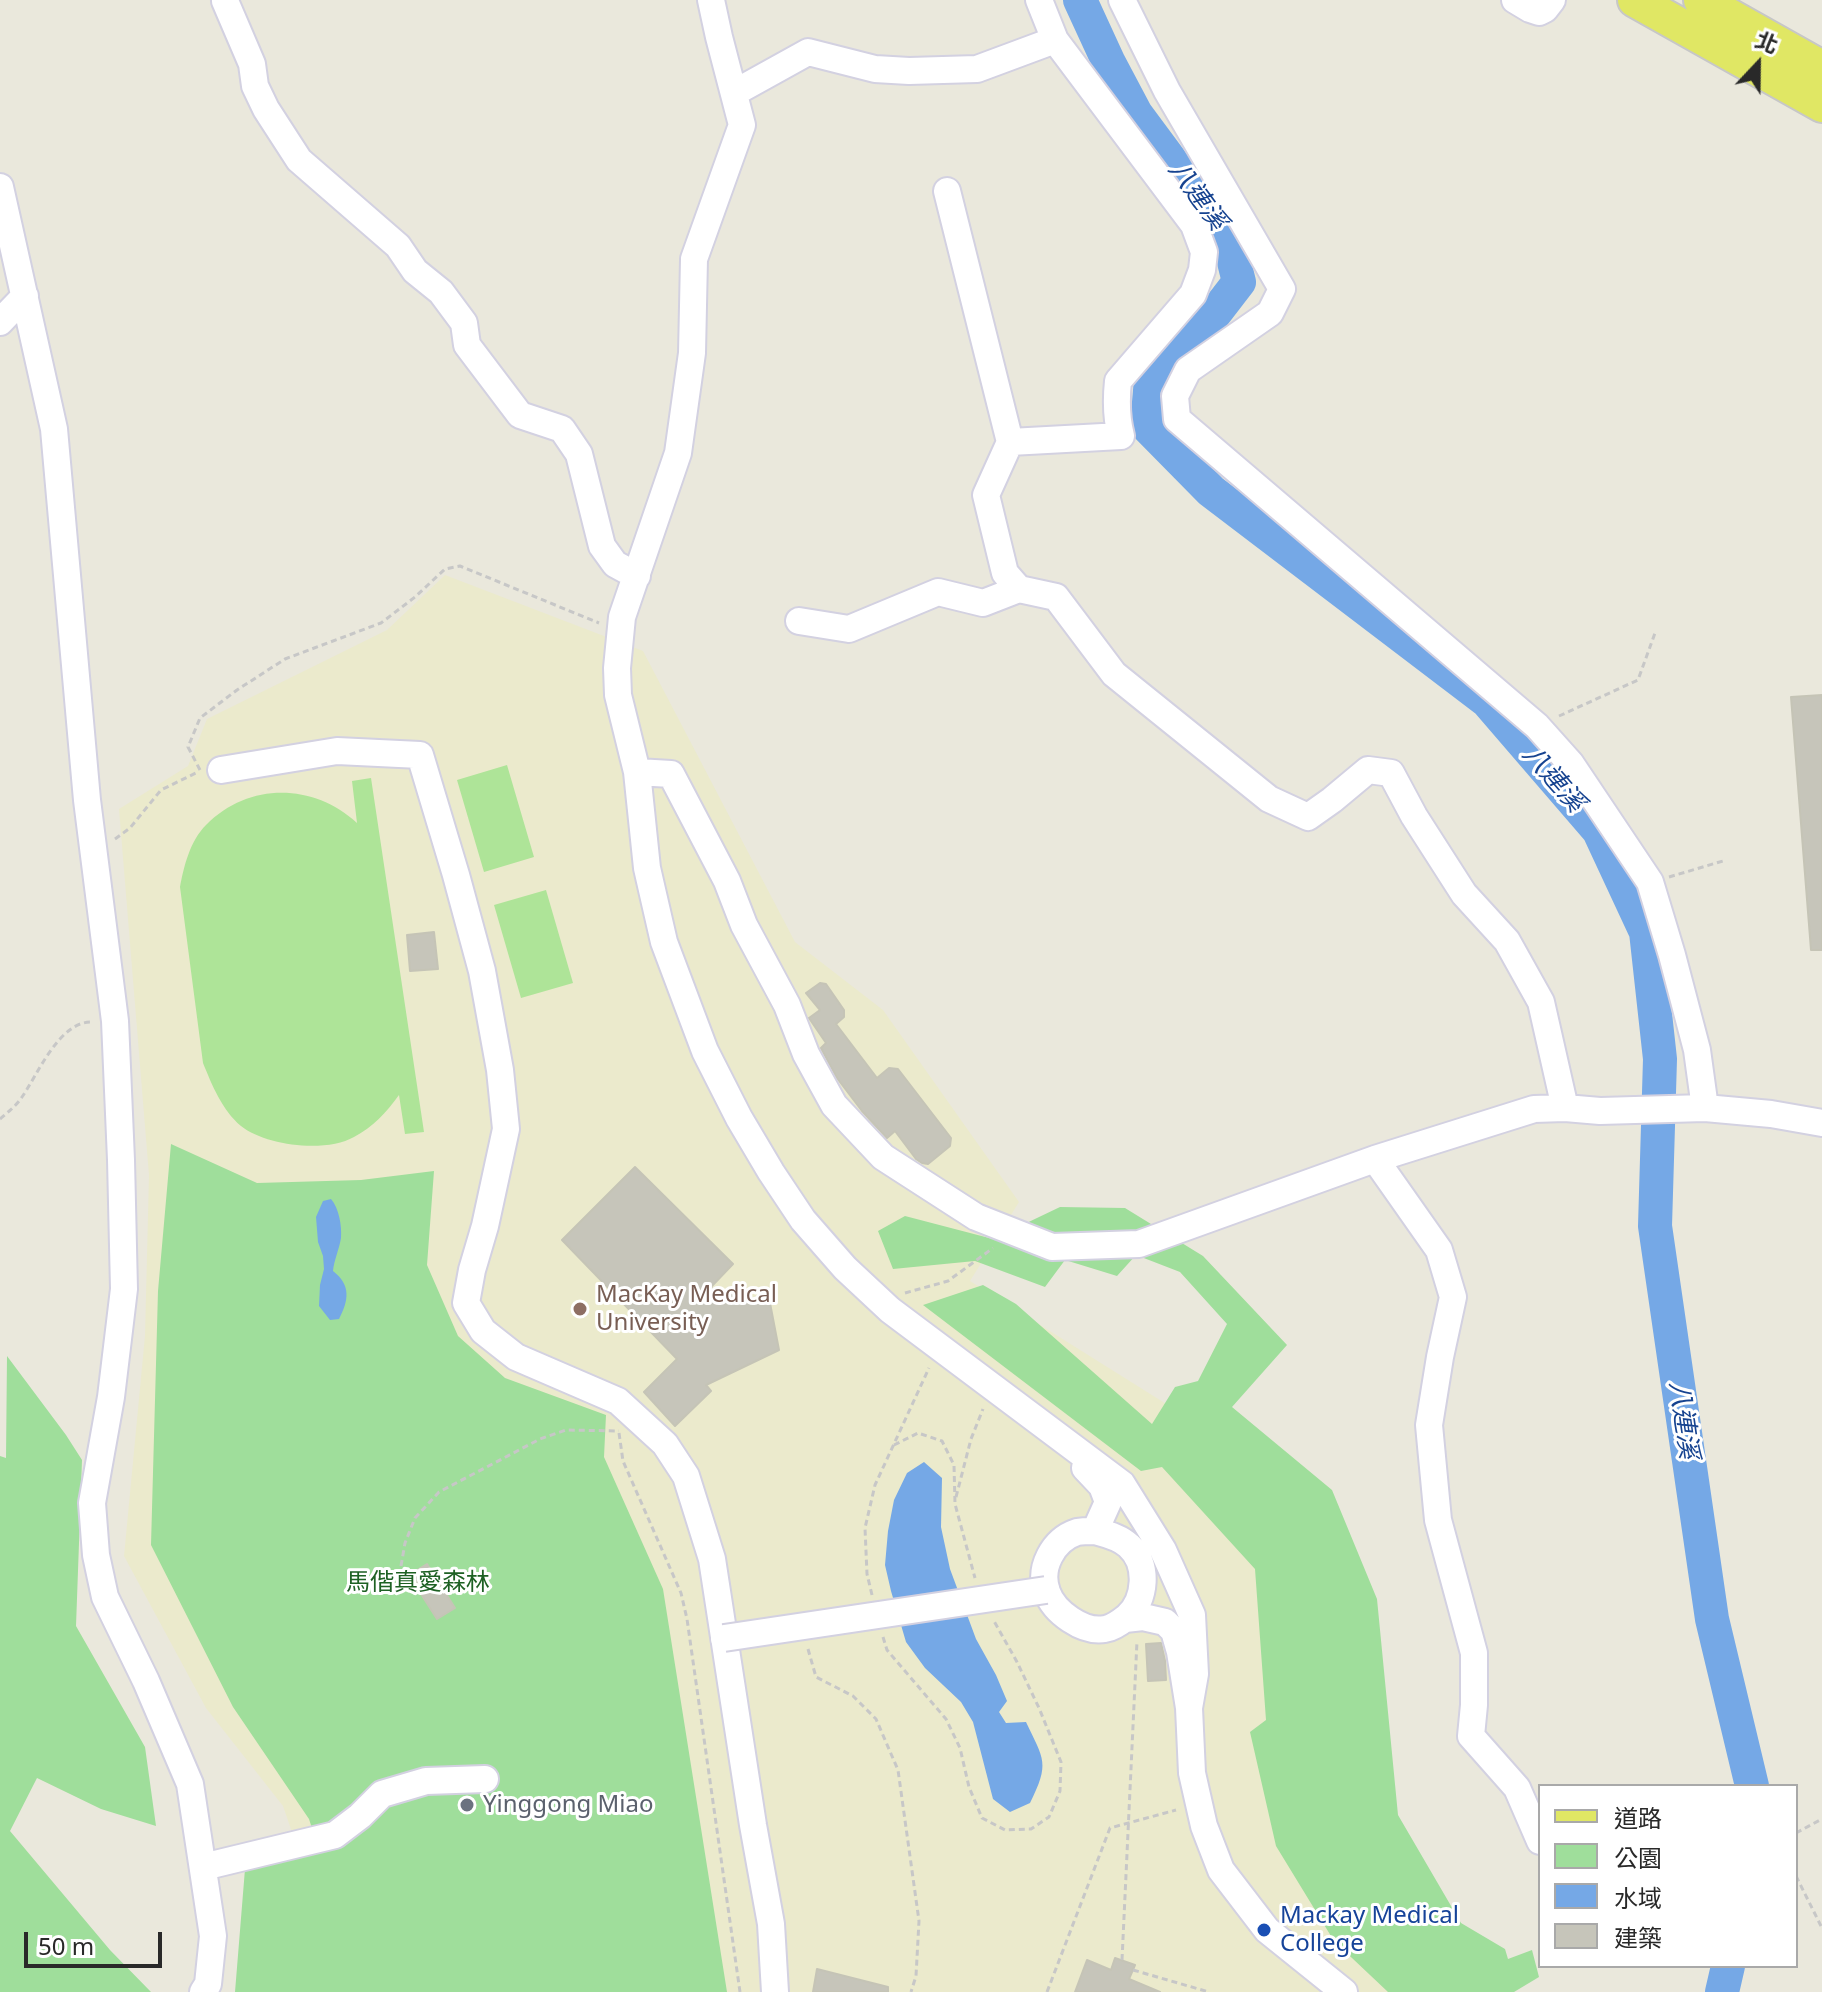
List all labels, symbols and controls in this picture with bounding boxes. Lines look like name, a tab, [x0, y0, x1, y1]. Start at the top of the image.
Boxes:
north arrow	[1718, 24, 1798, 104]
text: 北	[1751, 24, 1783, 60]
water label: 八連溪	[1161, 155, 1233, 237]
water label: 八連溪	[1516, 739, 1590, 819]
place label: MacKay Medical University	[596, 1281, 777, 1337]
marker: MacKay Medical University	[571, 1300, 589, 1318]
water label: 八連溪	[1662, 1379, 1704, 1461]
park label: 馬偕真愛森林	[346, 1569, 490, 1597]
legend	[1538, 1784, 1798, 1968]
place label: Yinggong Miao	[483, 1791, 653, 1819]
marker: Yinggong Miao	[458, 1796, 476, 1814]
text: 道路	[1614, 1801, 1662, 1834]
text: 公園	[1614, 1841, 1662, 1874]
text: 水域	[1614, 1881, 1662, 1914]
place label: Mackay Medical College	[1280, 1902, 1459, 1958]
scale bar	[28, 1916, 166, 1966]
marker: Mackay Medical College	[1255, 1921, 1273, 1939]
text: 建築	[1614, 1921, 1662, 1954]
text: 50 m	[38, 1929, 94, 1962]

